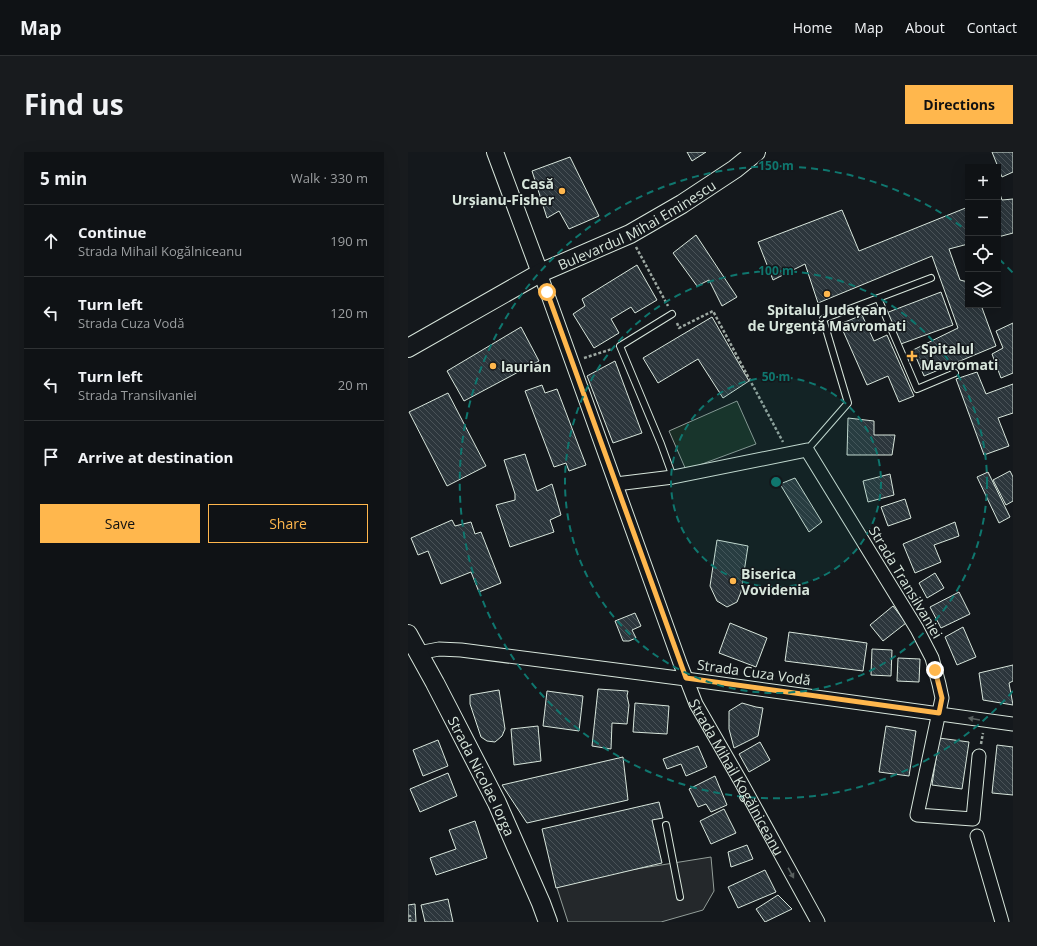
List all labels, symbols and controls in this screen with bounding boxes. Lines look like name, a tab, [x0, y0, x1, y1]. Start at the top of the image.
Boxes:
text: Map	[20, 15, 61, 41]
text: Home	[793, 18, 832, 37]
text: Map	[854, 18, 883, 37]
text: About	[905, 18, 945, 37]
text: Contact	[967, 18, 1017, 37]
text: Find us	[24, 85, 124, 123]
button: Directions	[905, 85, 1013, 124]
text: 150 m	[758, 157, 794, 174]
map controls	[965, 164, 1001, 308]
button: +	[965, 164, 1001, 200]
text: 5 min	[40, 167, 87, 190]
text: Walk · 330 m	[291, 169, 368, 187]
place label: Casă Urșianu-Fisher	[452, 174, 555, 209]
street label: Bulevardul Mihai Eminescu	[555, 175, 719, 274]
marker: Casă Urșianu-Fisher	[557, 186, 567, 196]
button: −	[965, 200, 1001, 236]
text: Continue	[78, 222, 146, 242]
icon: ahead	[40, 230, 62, 252]
text: 190 m	[330, 232, 368, 250]
button: locate	[965, 236, 1001, 272]
text: Strada Mihail Kogălniceanu	[78, 242, 242, 260]
text: 100 m	[758, 262, 794, 279]
button: layers	[965, 272, 1001, 308]
route start	[538, 283, 556, 301]
marker: Spitalul Județean de Urgență Mavromati	[822, 289, 832, 299]
text: Turn left	[78, 294, 143, 314]
place label: Spitalul Județean de Urgență Mavromati	[748, 300, 906, 335]
icon: left	[40, 302, 62, 324]
text: 120 m	[330, 304, 368, 322]
text: Strada Cuza Vodă	[78, 314, 184, 332]
place label: Spitalul Mavromati	[921, 339, 998, 374]
marker: Spitalul Mavromati	[906, 350, 918, 362]
place label: laurian	[501, 357, 551, 376]
marker: laurian	[488, 361, 498, 371]
text: Turn left	[78, 366, 143, 386]
text: 50 m	[762, 368, 790, 385]
icon: left	[40, 374, 62, 396]
text: 20 m	[338, 376, 368, 394]
text: Strada Transilvaniei	[78, 386, 197, 404]
icon: arrive	[40, 446, 62, 468]
text: Arrive at destination	[78, 447, 233, 467]
centre of rings	[769, 475, 783, 489]
button: Save	[40, 504, 200, 543]
button: Share	[208, 504, 368, 543]
street label: Strada Transilvaniei	[865, 522, 947, 642]
place label: Biserica Vovidenia	[741, 564, 810, 599]
marker: Biserica Vovidenia	[728, 576, 738, 586]
street label: Strada Cuza Vodă	[696, 655, 812, 689]
route end	[926, 661, 944, 679]
street label: Strada Mihail Kogălniceanu	[685, 696, 789, 859]
street label: Strada Nicolae Iorga	[444, 713, 520, 839]
one-way arrow	[968, 716, 980, 722]
one-way arrow	[788, 867, 794, 878]

